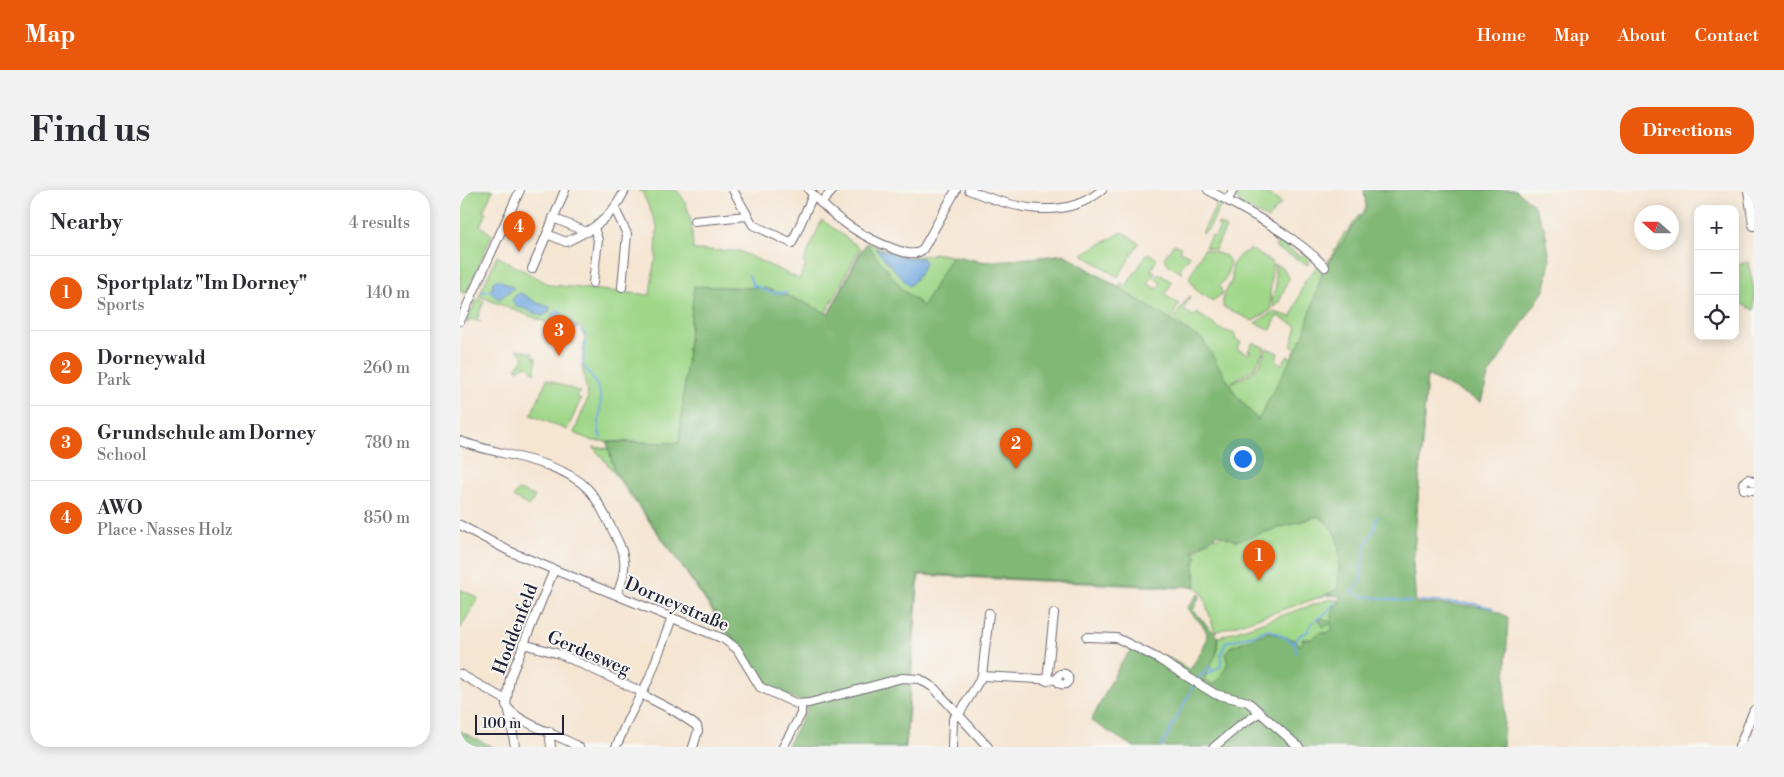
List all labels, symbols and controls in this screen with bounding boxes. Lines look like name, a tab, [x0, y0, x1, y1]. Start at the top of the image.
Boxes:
text: Map	[25, 20, 75, 50]
text: Home	[1477, 24, 1526, 47]
text: Map	[1554, 24, 1590, 47]
text: About	[1618, 24, 1667, 47]
text: Contact	[1695, 24, 1759, 47]
button: Directions	[1620, 107, 1754, 154]
text: Find us	[30, 109, 150, 152]
north arrow	[1634, 205, 1679, 250]
map controls	[1694, 205, 1739, 340]
button: +	[1694, 205, 1739, 250]
text: Nearby	[50, 210, 123, 236]
pin: 4	[503, 211, 535, 252]
text: 4 results	[349, 213, 410, 233]
button: −	[1694, 250, 1739, 295]
text: Sportplatz "Im Dorney"	[97, 271, 307, 295]
text: 1	[62, 283, 70, 303]
text: 140 m	[366, 283, 410, 303]
text: Sports	[97, 295, 144, 315]
button: locate	[1694, 295, 1739, 340]
pin: 3	[543, 315, 575, 356]
text: Dorneywald	[97, 346, 206, 370]
text: 2	[61, 358, 71, 378]
text: 260 m	[363, 358, 410, 378]
text: Park	[97, 370, 130, 390]
text: Grundschule am Dorney	[97, 421, 316, 445]
pin: 2	[1000, 428, 1032, 469]
text: 3	[61, 433, 71, 453]
text: 780 m	[365, 433, 410, 453]
text: School	[97, 445, 146, 465]
your location	[1230, 446, 1256, 472]
text: AWO	[97, 496, 143, 520]
text: 4	[61, 508, 71, 528]
text: 850 m	[363, 508, 410, 528]
text: Place · Nasses Holz	[97, 520, 233, 540]
pin: 1	[1243, 540, 1275, 581]
street label: Dorneystraße	[621, 572, 732, 637]
street label: Hoddenfeld	[488, 580, 544, 678]
street label: Gerdesweg	[544, 626, 635, 682]
scale bar	[475, 712, 564, 735]
text: 100 m	[482, 715, 521, 733]

